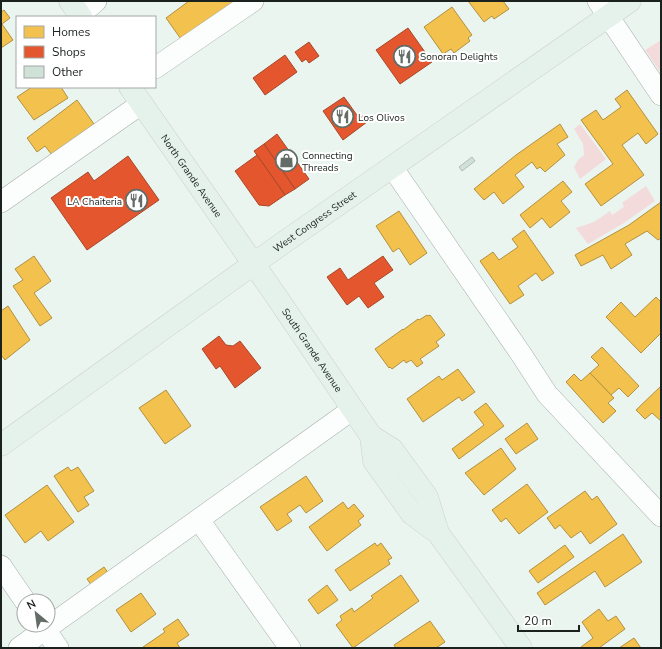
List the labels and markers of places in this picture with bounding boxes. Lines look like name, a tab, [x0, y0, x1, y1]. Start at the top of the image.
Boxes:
restaurant icon: Sonoran Delights	[391, 43, 417, 69]
place label: Sonoran Delights	[420, 50, 498, 64]
restaurant icon: Los Olivos	[330, 104, 356, 130]
place label: Los Olivos	[358, 111, 405, 125]
shop icon: Connecting Threads	[273, 148, 299, 174]
place label: Connecting Threads	[302, 149, 353, 175]
restaurant icon: LA Chaiteria	[124, 188, 150, 214]
place label: LA Chaiteria	[67, 195, 122, 209]

